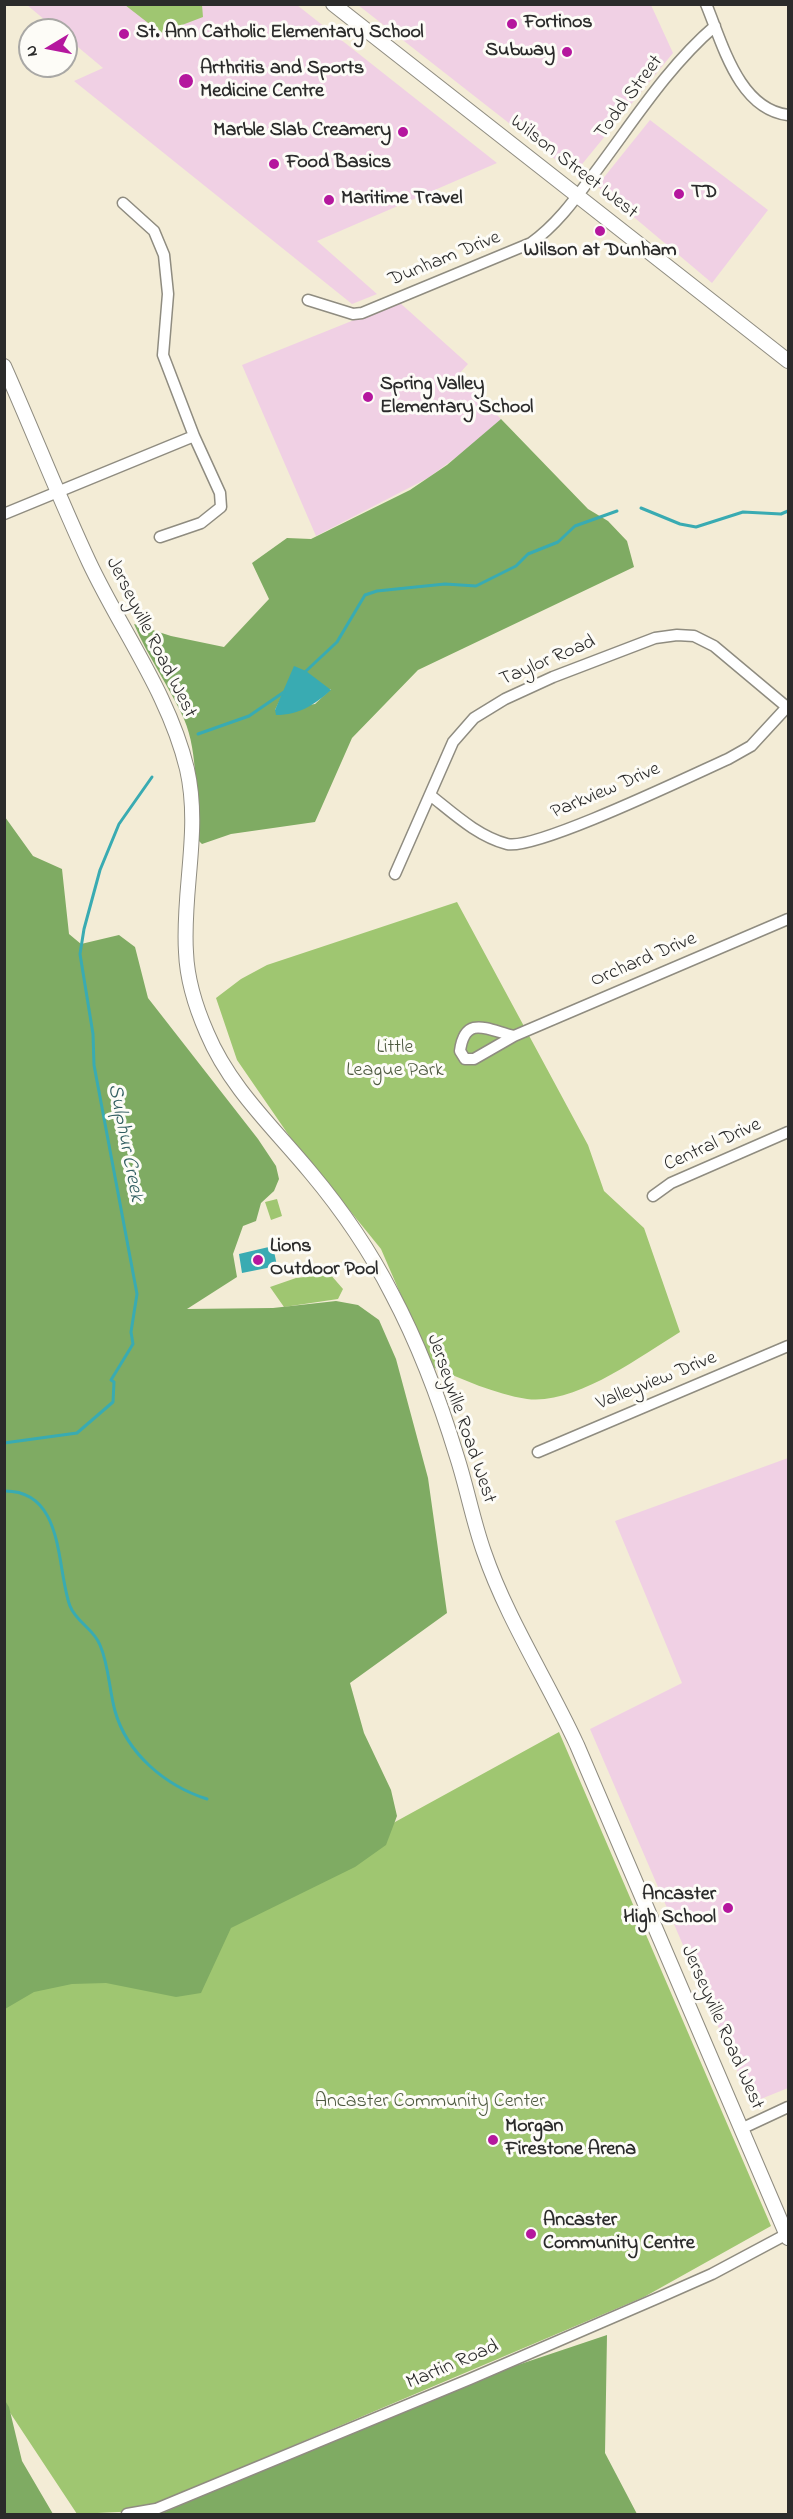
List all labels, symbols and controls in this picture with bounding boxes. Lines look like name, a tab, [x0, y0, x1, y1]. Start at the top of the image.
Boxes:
place label: Fortinos	[524, 12, 593, 36]
marker: Fortinos	[505, 17, 519, 31]
north arrow	[18, 18, 78, 78]
place label: St. Ann Catholic Elementary School	[136, 22, 424, 46]
marker: St. Ann Catholic Elementary School	[117, 27, 131, 41]
place label: Subway	[485, 40, 555, 64]
text: N	[19, 43, 45, 58]
marker: Subway	[560, 45, 574, 59]
street label: Todd Street	[591, 51, 669, 145]
place label: Arthritis and Sports Medicine Centre	[200, 58, 364, 105]
marker: Arthritis and Sports Medicine Centre	[177, 72, 195, 90]
street label: Wilson Street West	[504, 111, 642, 225]
place label: Marble Slab Creamery	[213, 120, 391, 144]
marker: Marble Slab Creamery	[396, 125, 410, 139]
place label: Food Basics	[286, 152, 391, 176]
marker: Food Basics	[267, 157, 281, 171]
place label: TD	[691, 182, 717, 206]
marker: TD	[672, 187, 686, 201]
place label: Maritime Travel	[341, 188, 463, 212]
marker: Maritime Travel	[322, 193, 336, 207]
marker: Wilson at Dunham	[593, 224, 607, 238]
street label: Dunham Drive	[386, 227, 504, 293]
place label: Wilson at Dunham	[523, 240, 677, 264]
place label: Spring Valley Elementary School	[380, 374, 533, 421]
marker: Spring Valley Elementary School	[361, 390, 375, 404]
street label: Jerseyville Road West	[99, 554, 201, 722]
street label: Taylor Road	[496, 631, 600, 693]
street label: Parkview Drive	[548, 758, 664, 826]
street label: Orchard Drive	[587, 928, 701, 994]
park label: Little League Park	[346, 1037, 444, 1084]
water label: Sulphur Creek	[100, 1082, 148, 1204]
street label: Central Drive	[661, 1114, 765, 1178]
place label: Lions Outdoor Pool	[270, 1236, 378, 1283]
marker: Lions Outdoor Pool	[251, 1253, 265, 1267]
street label: Jerseyville Road West	[420, 1331, 500, 1507]
street label: Valleyview Drive	[594, 1347, 720, 1417]
place label: Ancaster High School	[623, 1884, 716, 1931]
marker: Ancaster High School	[721, 1901, 735, 1915]
street label: Jerseyville Road West	[674, 1942, 768, 2114]
park label: Ancaster Community Center	[315, 2091, 545, 2115]
place label: Morgan Firestone Arena	[505, 2116, 636, 2163]
marker: Morgan Firestone Arena	[486, 2133, 500, 2147]
place label: Ancaster Community Centre	[543, 2210, 695, 2257]
marker: Ancaster Community Centre	[524, 2227, 538, 2241]
street label: Martin Road	[403, 2336, 503, 2396]

